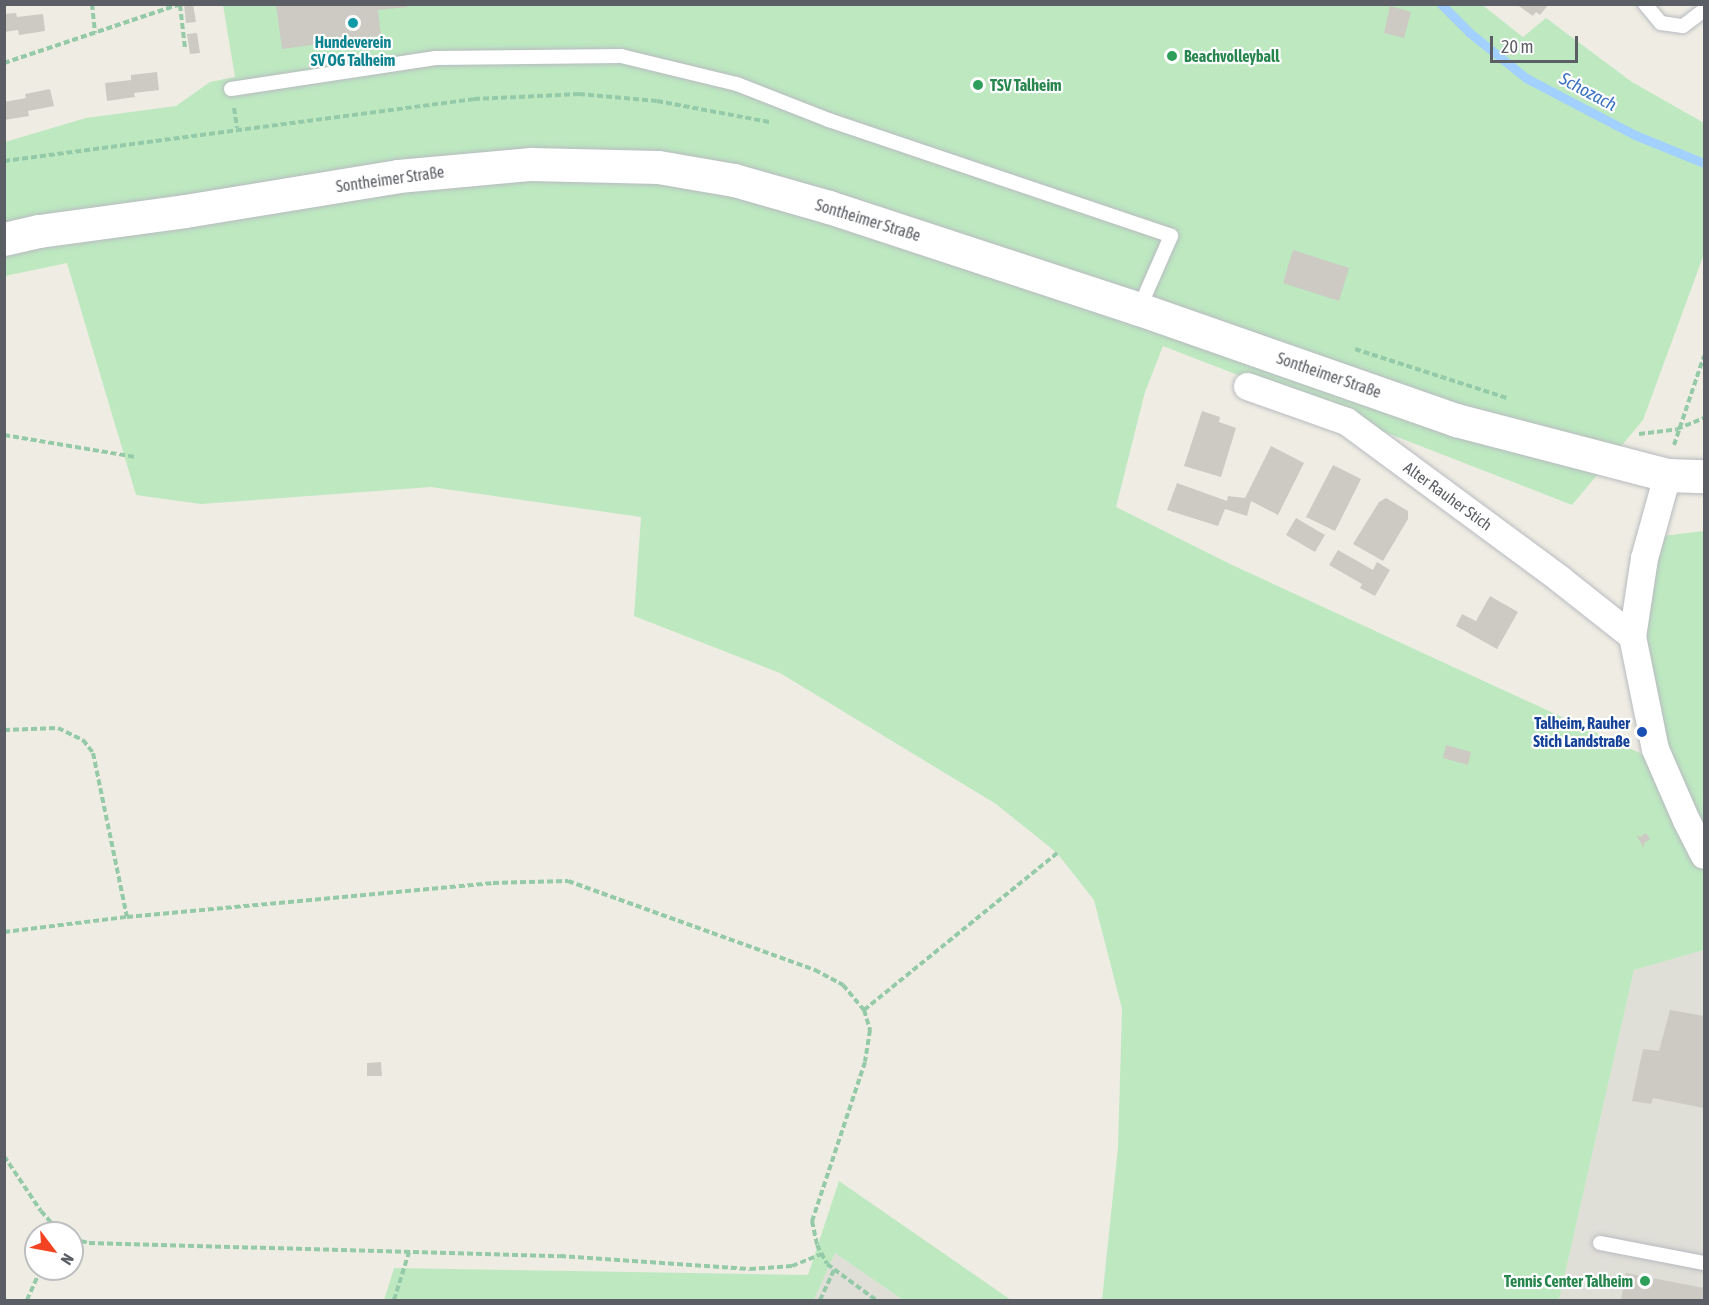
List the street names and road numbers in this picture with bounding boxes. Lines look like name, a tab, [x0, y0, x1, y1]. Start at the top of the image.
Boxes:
street label: Sontheimer Straße	[335, 162, 445, 196]
street label: Sontheimer Straße	[813, 195, 923, 245]
street label: Sontheimer Straße	[1274, 348, 1384, 402]
street label: Alter Rauher Stich	[1400, 458, 1496, 534]

